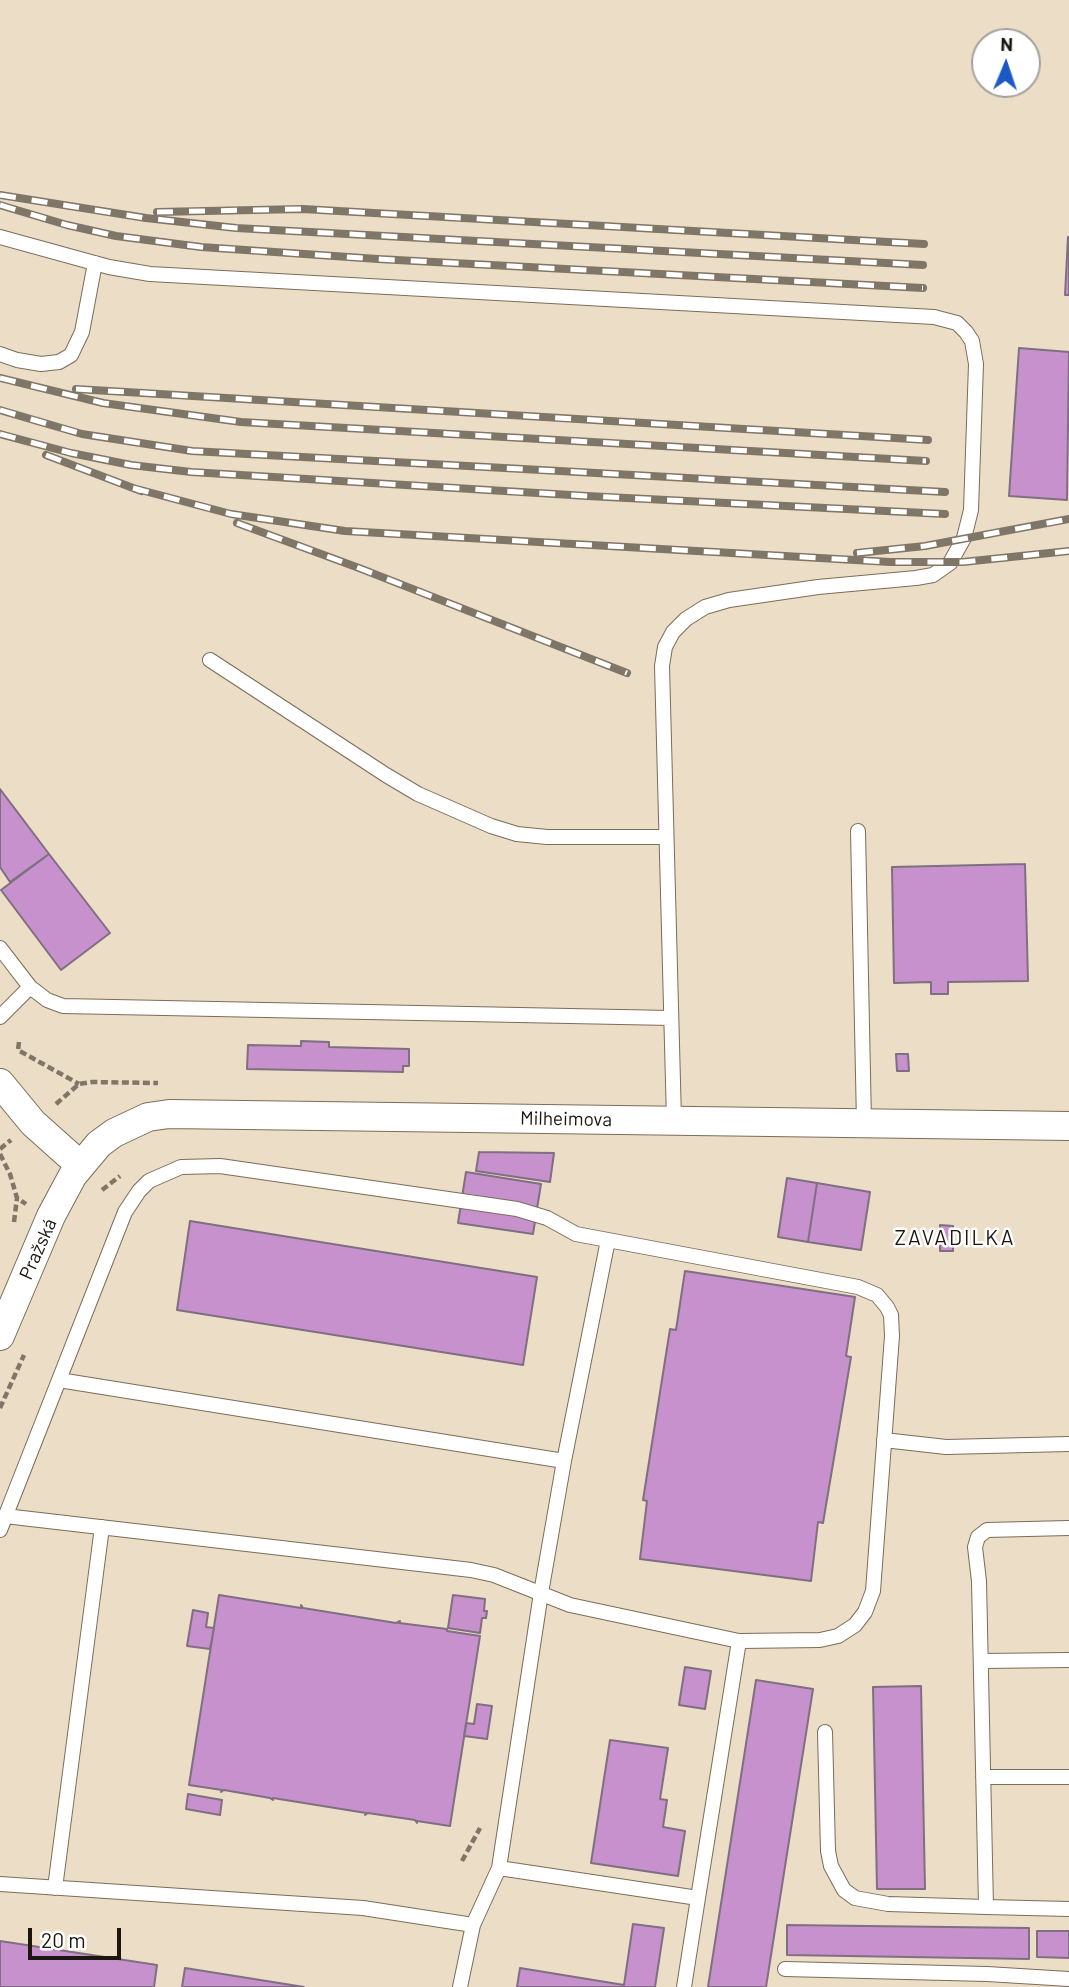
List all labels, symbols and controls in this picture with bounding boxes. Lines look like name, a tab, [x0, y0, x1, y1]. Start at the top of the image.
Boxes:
north arrow	[971, 28, 1041, 98]
text: N	[1000, 32, 1013, 55]
street label: Milheimova	[520, 1107, 612, 1131]
street label: Pražská	[14, 1215, 62, 1283]
district label: ZAVADILKA	[896, 1225, 1014, 1251]
scale bar	[32, 1913, 124, 1957]
text: 20 m	[41, 1927, 86, 1952]

